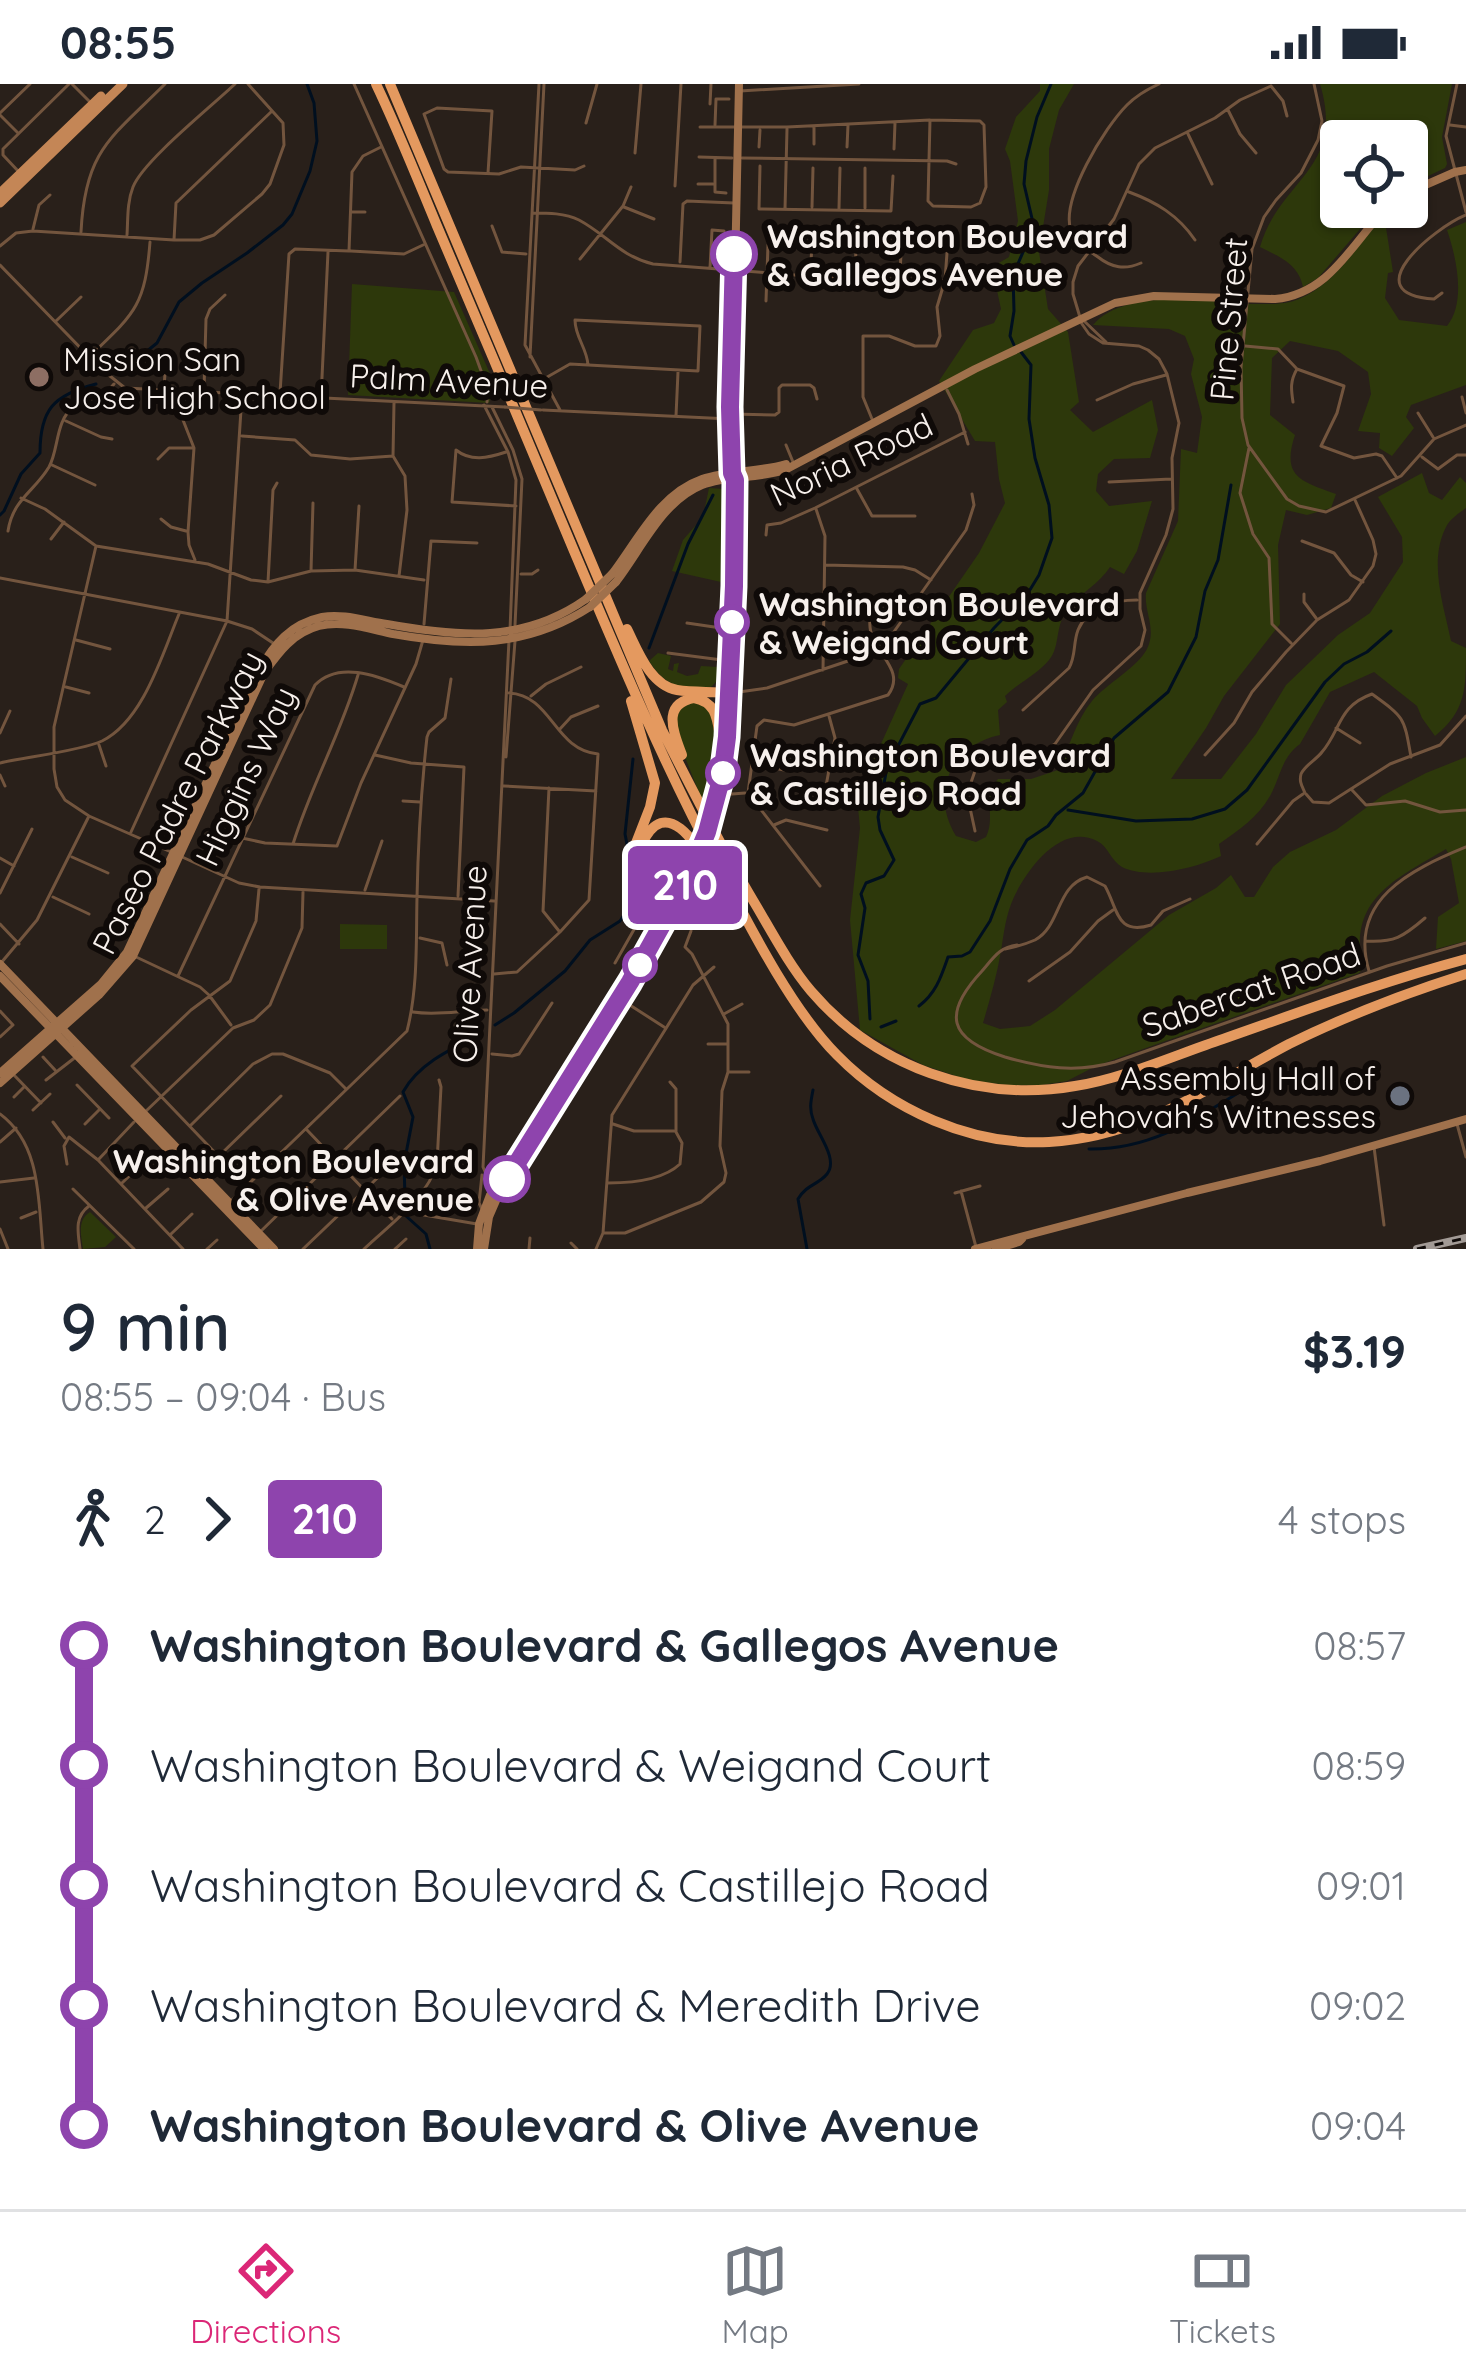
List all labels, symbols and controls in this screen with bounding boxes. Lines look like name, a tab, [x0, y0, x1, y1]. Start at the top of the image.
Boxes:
text: 08:55	[60, 14, 176, 70]
map controls	[1320, 120, 1428, 228]
button: locate	[1320, 120, 1428, 228]
place label: Washington Boulevard & Gallegos Avenue	[767, 215, 1128, 294]
marker: Washington Boulevard & Gallegos Avenue	[712, 232, 756, 276]
street label: Pine Street	[1200, 236, 1256, 402]
place label: Mission San Jose High School	[63, 338, 326, 417]
street label: Palm Avenue	[349, 354, 549, 406]
marker: Mission San Jose High School	[26, 364, 52, 390]
street label: Noria Road	[763, 404, 939, 514]
place label: Washington Boulevard & Weigand Court	[759, 583, 1120, 662]
marker: Washington Boulevard & Weigand Court	[716, 606, 748, 638]
street label: Paseo Padre Parkway	[83, 643, 271, 961]
street label: Higgins Way	[186, 680, 304, 872]
place label: Washington Boulevard & Castillejo Road	[750, 734, 1111, 813]
marker: Washington Boulevard & Castillejo Road	[707, 757, 739, 789]
line badge: 210	[616, 846, 754, 924]
text: 210	[652, 858, 718, 911]
street label: Olive Avenue	[443, 864, 495, 1064]
street label: Sabercat Road	[1136, 932, 1366, 1046]
unlabelled marker	[624, 949, 656, 981]
place label: Assembly Hall of Jehovah's Witnesses	[1060, 1057, 1376, 1136]
marker: Assembly Hall of Jehovah's Witnesses	[1387, 1083, 1413, 1109]
place label: Washington Boulevard & Olive Avenue	[113, 1140, 474, 1219]
marker: Washington Boulevard & Olive Avenue	[485, 1157, 529, 1201]
text: 9 min	[60, 1285, 230, 1368]
text: $3.19	[1303, 1323, 1406, 1379]
text: 08:55 – 09:04 · Bus	[60, 1372, 386, 1421]
icon: walk	[60, 1486, 126, 1552]
icon: forward	[184, 1486, 250, 1552]
text: 210	[292, 1492, 358, 1545]
text: 2	[144, 1495, 166, 1544]
text: 4 stops	[1278, 1495, 1406, 1544]
text: Washington Boulevard & Gallegos Avenue	[150, 1617, 1059, 1673]
text: 08:57	[1313, 1621, 1406, 1670]
text: Washington Boulevard & Weigand Court	[150, 1737, 991, 1793]
text: 08:59	[1311, 1741, 1406, 1790]
text: Washington Boulevard & Castillejo Road	[150, 1857, 990, 1913]
text: 09:01	[1316, 1861, 1406, 1910]
text: Washington Boulevard & Meredith Drive	[150, 1977, 981, 2033]
text: 09:02	[1309, 1981, 1406, 2030]
text: Washington Boulevard & Olive Avenue	[150, 2097, 980, 2153]
text: 09:04	[1310, 2101, 1406, 2150]
tab: Directions	[190, 2238, 341, 2351]
tab: Map	[721, 2238, 789, 2351]
tab: Tickets	[1169, 2238, 1276, 2351]

